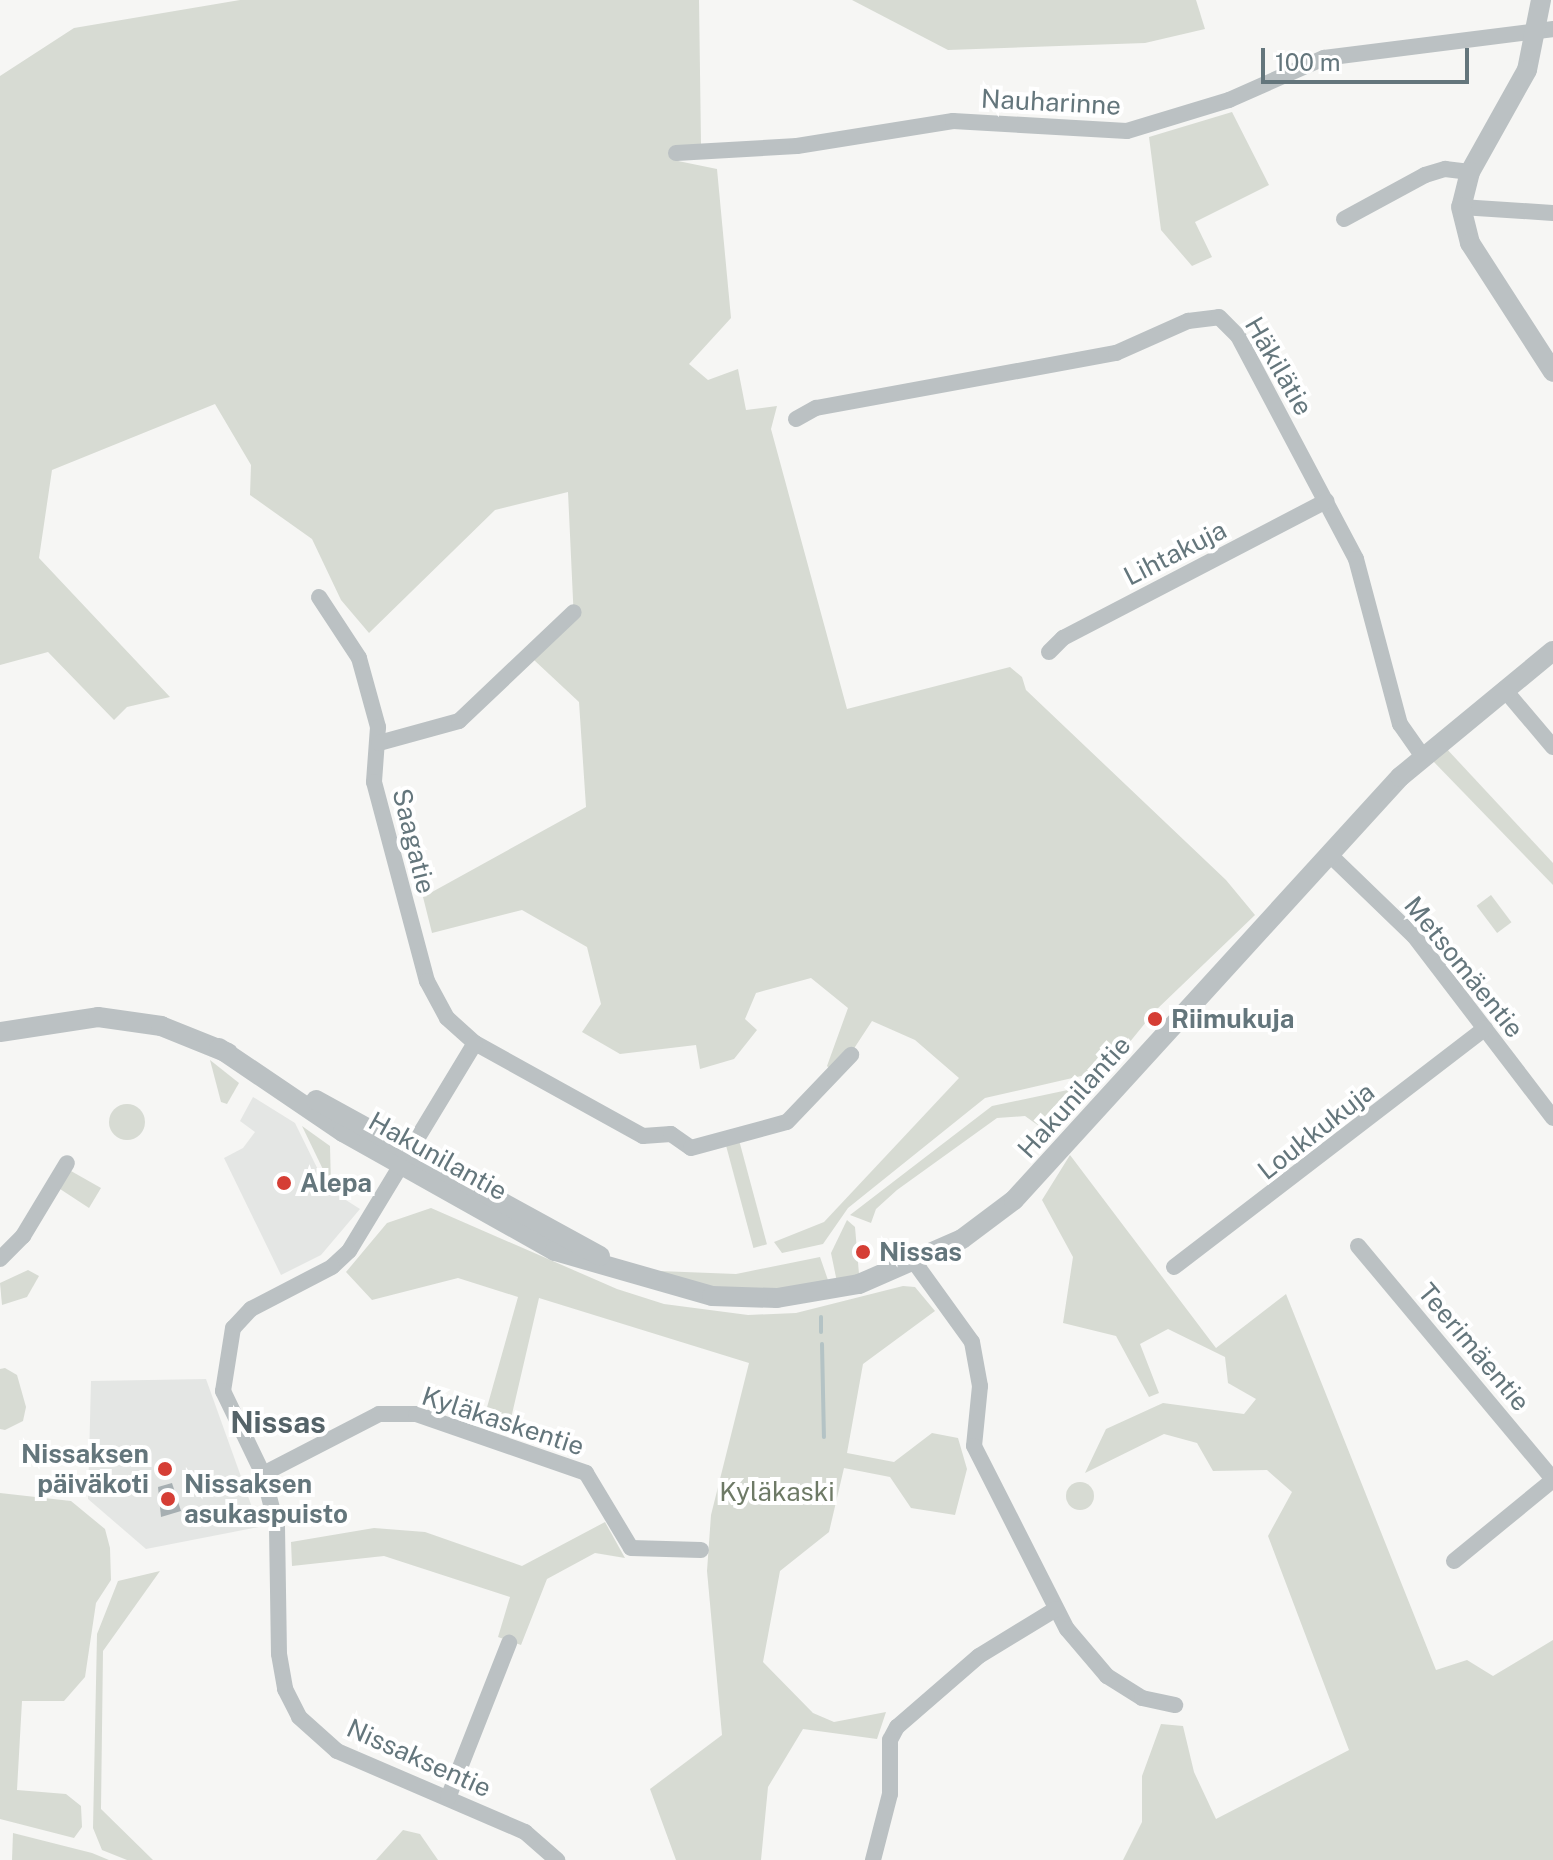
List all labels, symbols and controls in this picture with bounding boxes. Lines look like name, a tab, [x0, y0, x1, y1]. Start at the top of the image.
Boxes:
scale bar	[1265, 32, 1473, 82]
text: 100 m	[1275, 48, 1341, 76]
street label: Nauharinne	[980, 83, 1122, 121]
street label: Häkilätie	[1238, 311, 1320, 421]
street label: Lihtakuja	[1118, 514, 1232, 592]
street label: Saagatie	[386, 785, 442, 897]
street label: Metsomäentie	[1398, 890, 1530, 1044]
place label: Riimukuja	[1171, 1003, 1294, 1035]
marker: Riimukuja	[1146, 1010, 1164, 1028]
street label: Hakunilantie	[1011, 1030, 1137, 1164]
street label: Loukkukuja	[1252, 1076, 1380, 1186]
street label: Hakunilantie	[363, 1105, 513, 1207]
place label: Alepa	[300, 1167, 372, 1199]
marker: Alepa	[275, 1174, 293, 1192]
place label: Nissas	[879, 1236, 962, 1268]
marker: Nissas	[854, 1243, 872, 1261]
street label: Teerimäentie	[1412, 1277, 1536, 1417]
street label: Kyläkaskentie	[418, 1380, 588, 1462]
district label: Nissas	[230, 1404, 326, 1440]
place label: Nissaksen päiväkoti	[21, 1438, 149, 1500]
marker: Nissaksen päiväkoti	[156, 1460, 174, 1478]
place label: Nissaksen asukaspuisto	[184, 1468, 348, 1530]
park label: Kyläkaski	[719, 1476, 835, 1508]
marker: Nissaksen asukaspuisto	[159, 1490, 177, 1508]
street label: Nissaksentie	[342, 1712, 496, 1804]

